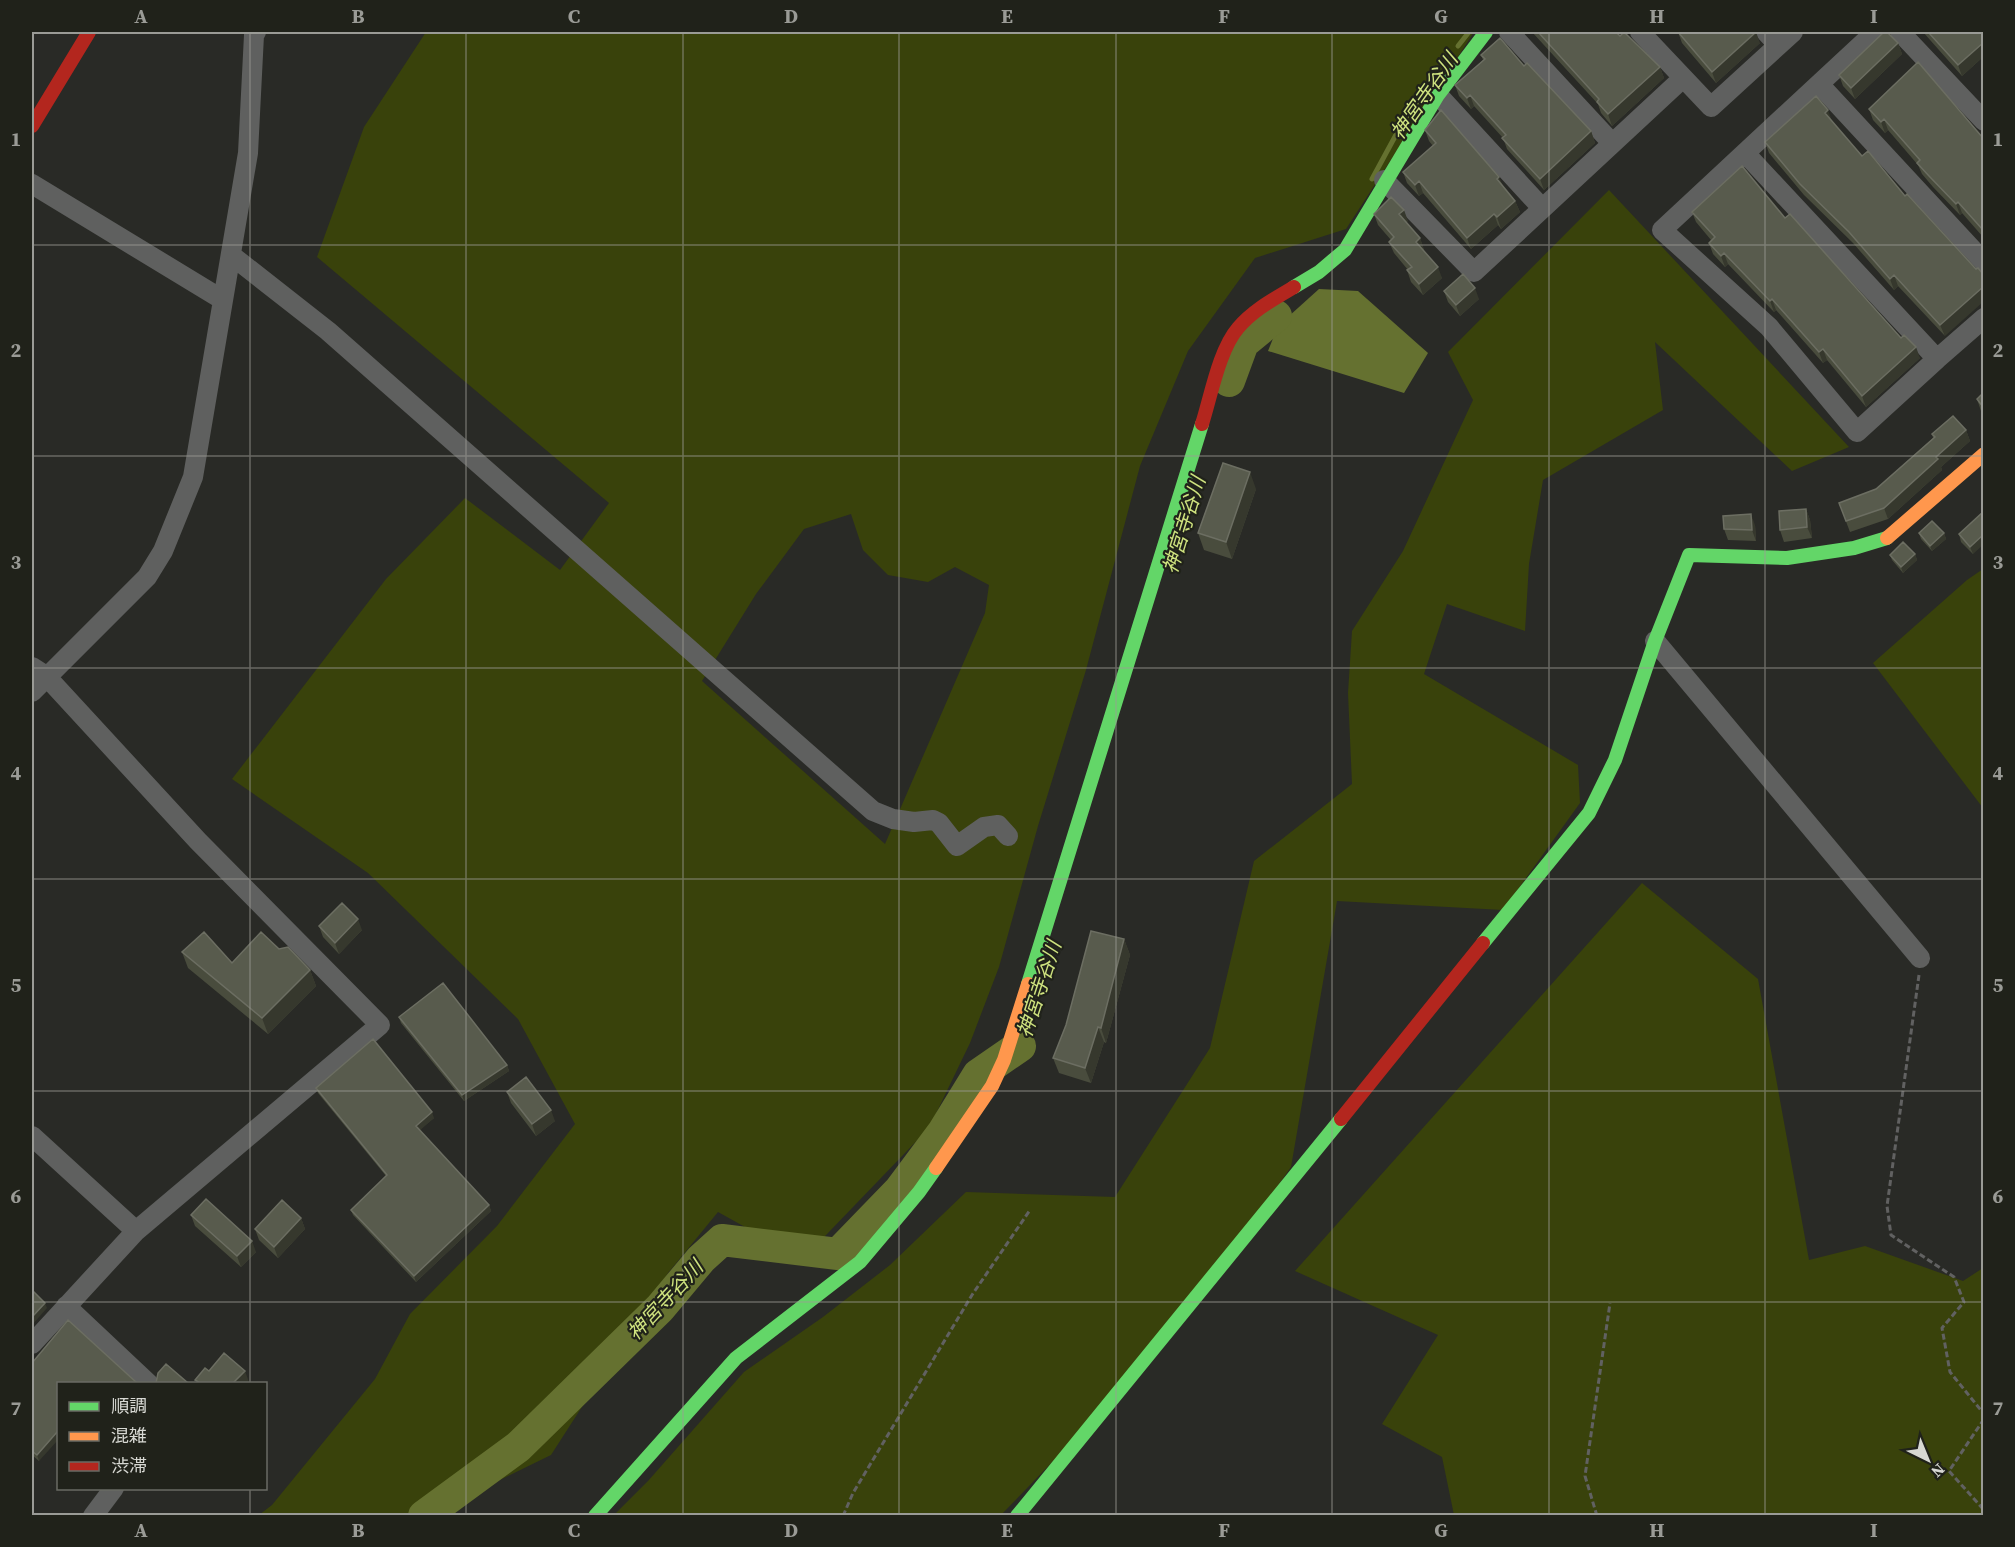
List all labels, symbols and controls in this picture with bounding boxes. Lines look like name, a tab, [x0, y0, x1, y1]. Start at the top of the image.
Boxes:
text: A	[134, 2, 148, 30]
text: B	[351, 2, 365, 30]
text: C	[568, 2, 580, 30]
text: D	[784, 2, 798, 30]
text: E	[1001, 2, 1013, 30]
text: F	[1218, 2, 1230, 30]
text: G	[1434, 2, 1448, 30]
text: H	[1649, 2, 1665, 30]
text: I	[1870, 2, 1878, 30]
water label: 神宮寺谷川	[1384, 45, 1465, 145]
text: 1	[11, 125, 21, 153]
text: 1	[1993, 125, 2003, 153]
text: 2	[11, 336, 22, 364]
text: 2	[1993, 336, 2004, 364]
water label: 神宮寺谷川	[1156, 471, 1213, 577]
text: 3	[11, 548, 22, 576]
text: 3	[1993, 548, 2004, 576]
text: 4	[11, 759, 22, 787]
text: 4	[1993, 759, 2004, 787]
water label: 神宮寺谷川	[1010, 935, 1068, 1041]
text: 5	[11, 971, 22, 999]
text: 5	[1993, 971, 2004, 999]
text: 6	[11, 1182, 22, 1210]
text: 6	[1993, 1182, 2004, 1210]
water label: 神宮寺谷川	[621, 1252, 711, 1346]
legend	[57, 1382, 267, 1490]
text: 順調	[111, 1393, 147, 1418]
text: 7	[11, 1394, 22, 1422]
text: 7	[1993, 1394, 2004, 1422]
text: 混雑	[111, 1423, 147, 1448]
north arrow	[1898, 1430, 1958, 1490]
text: 渋滞	[111, 1453, 147, 1478]
text: N	[1926, 1459, 1950, 1483]
text: A	[134, 1516, 148, 1544]
text: B	[351, 1516, 365, 1544]
text: C	[568, 1516, 580, 1544]
text: D	[784, 1516, 798, 1544]
text: E	[1001, 1516, 1013, 1544]
text: F	[1218, 1516, 1230, 1544]
text: G	[1434, 1516, 1448, 1544]
text: H	[1649, 1516, 1665, 1544]
text: I	[1870, 1516, 1878, 1544]

